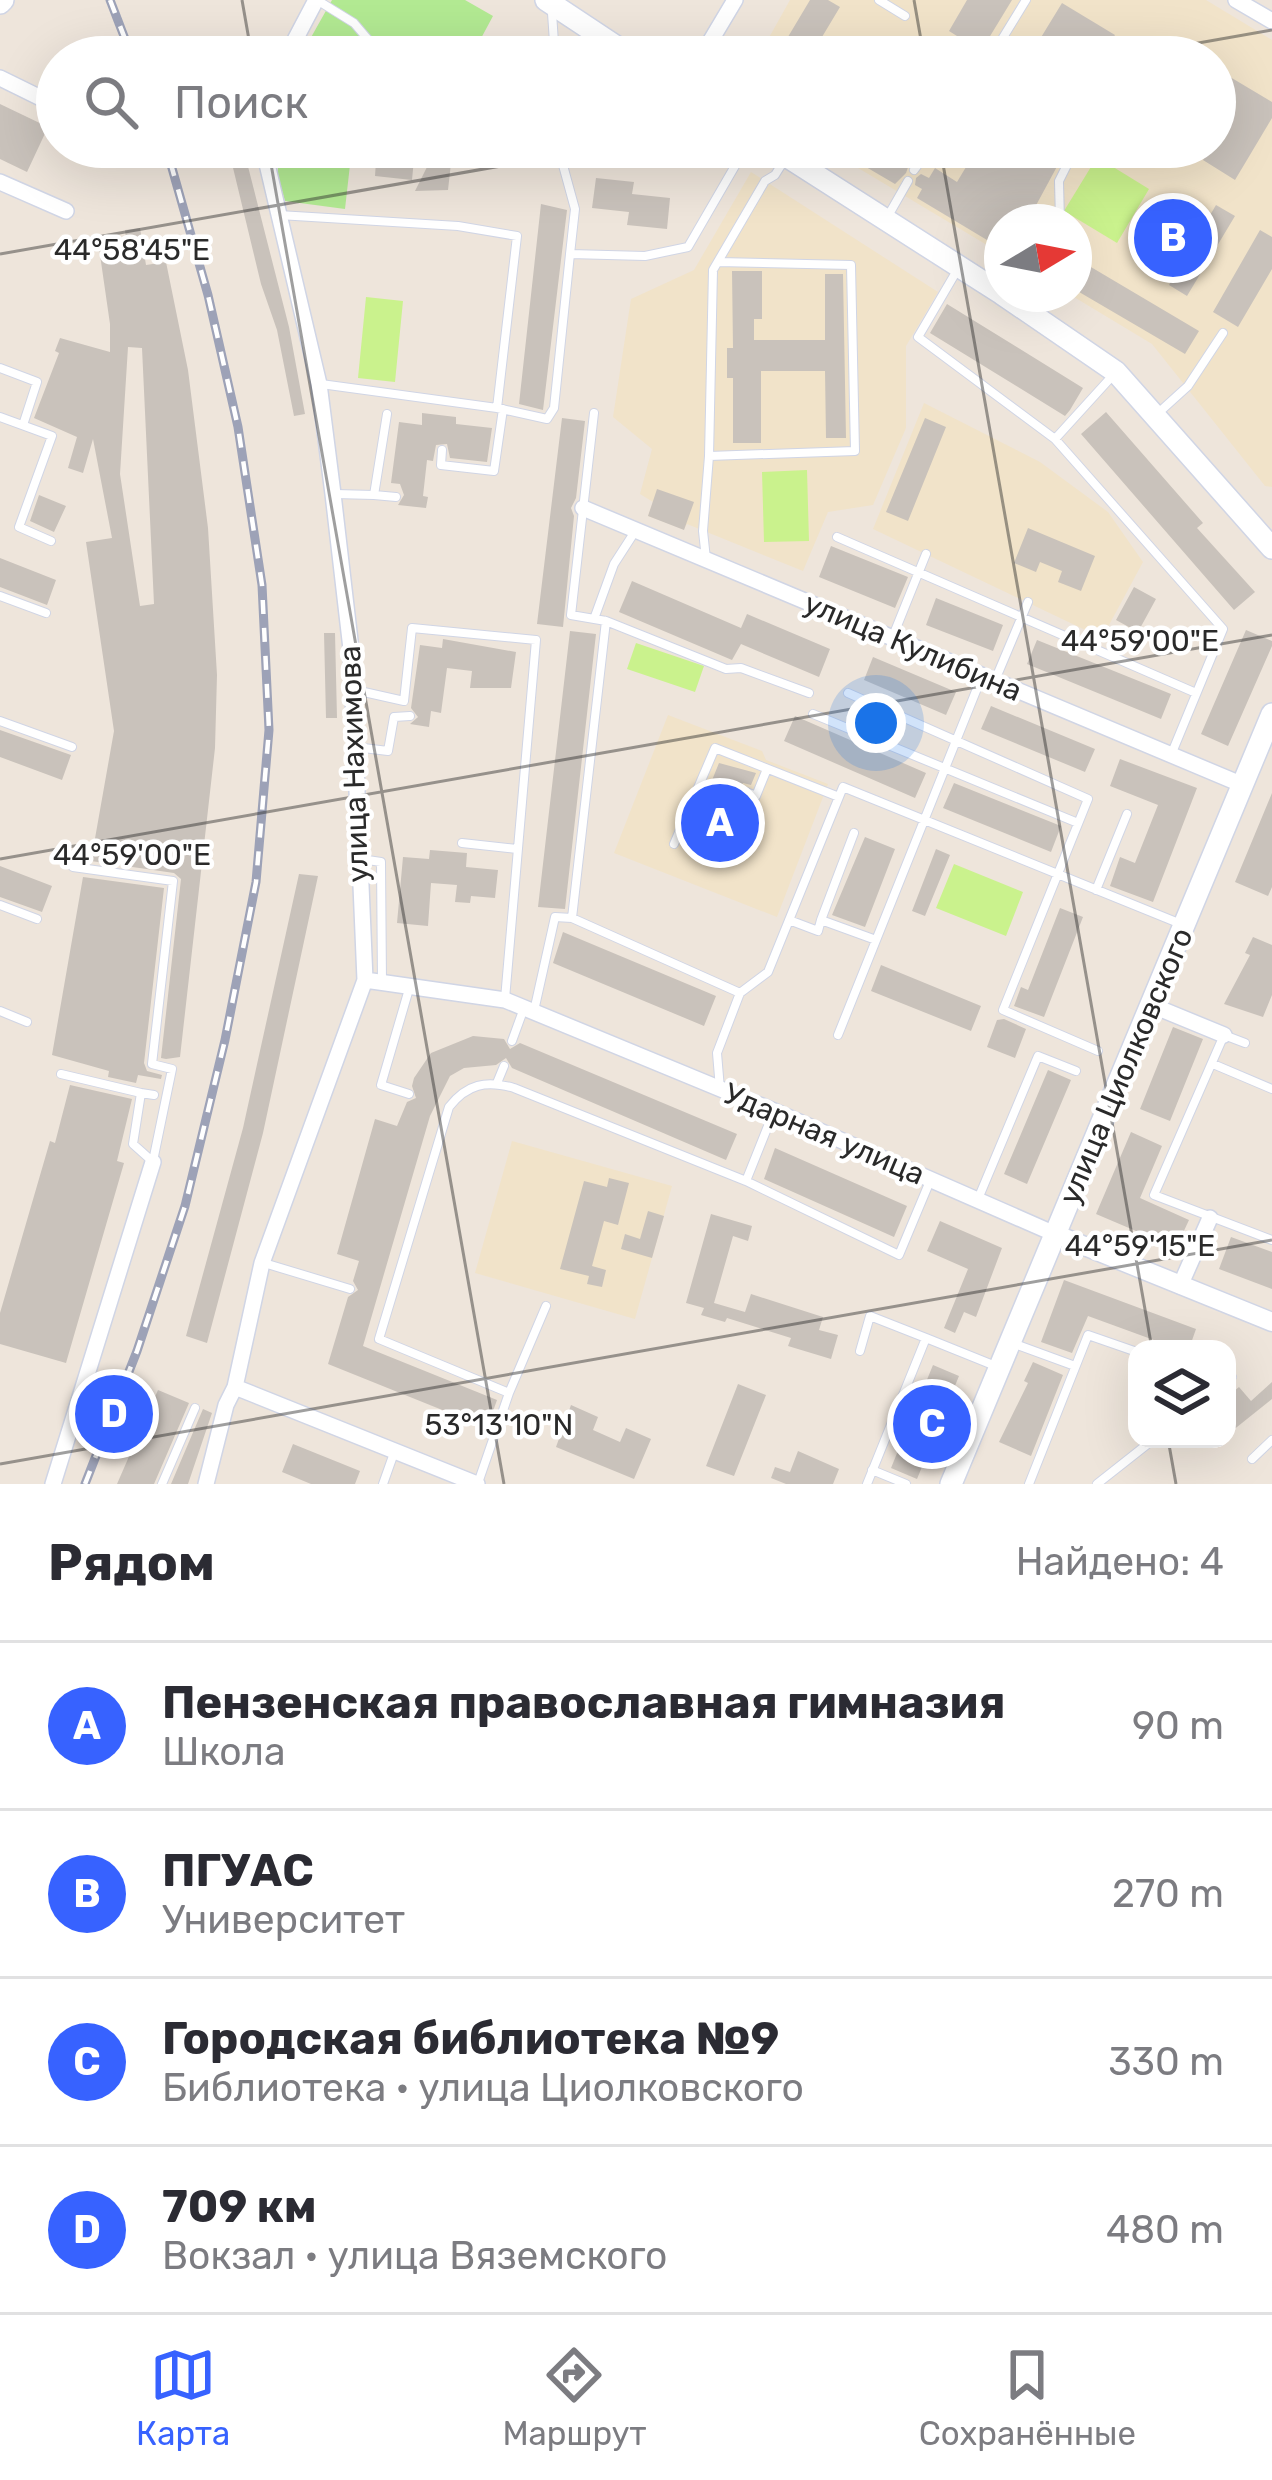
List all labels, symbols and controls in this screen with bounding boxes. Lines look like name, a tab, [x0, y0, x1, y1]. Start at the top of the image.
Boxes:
search box	[36, 36, 1236, 168]
icon: search	[78, 69, 144, 135]
text: Поиск	[174, 76, 308, 129]
pin: B	[1134, 193, 1212, 283]
north arrow	[984, 204, 1092, 312]
text: 44°58'45"E	[54, 232, 210, 268]
street label: улица Кулибина	[799, 585, 1027, 709]
text: 44°59'00"E	[1061, 623, 1219, 659]
street label: улица Нахимова	[332, 645, 376, 883]
your location	[846, 693, 906, 753]
pin: A	[681, 778, 759, 868]
text: 44°59'00"E	[53, 837, 211, 873]
street label: улица Циолковского	[1051, 922, 1201, 1210]
street label: Ударная улица	[718, 1075, 930, 1193]
text: 44°59'15"E	[1064, 1228, 1216, 1264]
map controls	[1128, 1340, 1236, 1448]
button: layers	[1128, 1340, 1236, 1448]
pin: D	[75, 1369, 153, 1459]
pin: C	[893, 1379, 971, 1469]
text: 53°13'10"N	[425, 1407, 573, 1443]
text: Рядом	[48, 1532, 215, 1593]
text: Найдено: 4	[1016, 1539, 1224, 1585]
text: Пензенская православная гимназия	[162, 1676, 1005, 1729]
text: A	[73, 1703, 101, 1749]
text: 90 m	[1132, 1703, 1224, 1749]
text: Школа	[162, 1729, 286, 1775]
text: ПГУАС	[162, 1844, 314, 1897]
text: B	[73, 1871, 101, 1917]
text: 270 m	[1112, 1871, 1224, 1917]
text: Университет	[162, 1897, 405, 1943]
text: Городская библиотека №9	[162, 2012, 779, 2065]
text: C	[73, 2039, 101, 2085]
text: 330 m	[1108, 2039, 1224, 2085]
text: Библиотека · улица Циолковского	[162, 2065, 804, 2111]
text: 709 км	[162, 2180, 317, 2233]
text: D	[73, 2207, 101, 2253]
text: 480 m	[1106, 2207, 1224, 2253]
text: Вокзал · улица Вяземского	[162, 2233, 668, 2279]
tab: Карта	[136, 2342, 230, 2453]
tab: Маршрут	[502, 2342, 646, 2453]
tab: Сохранённые	[919, 2342, 1136, 2453]

